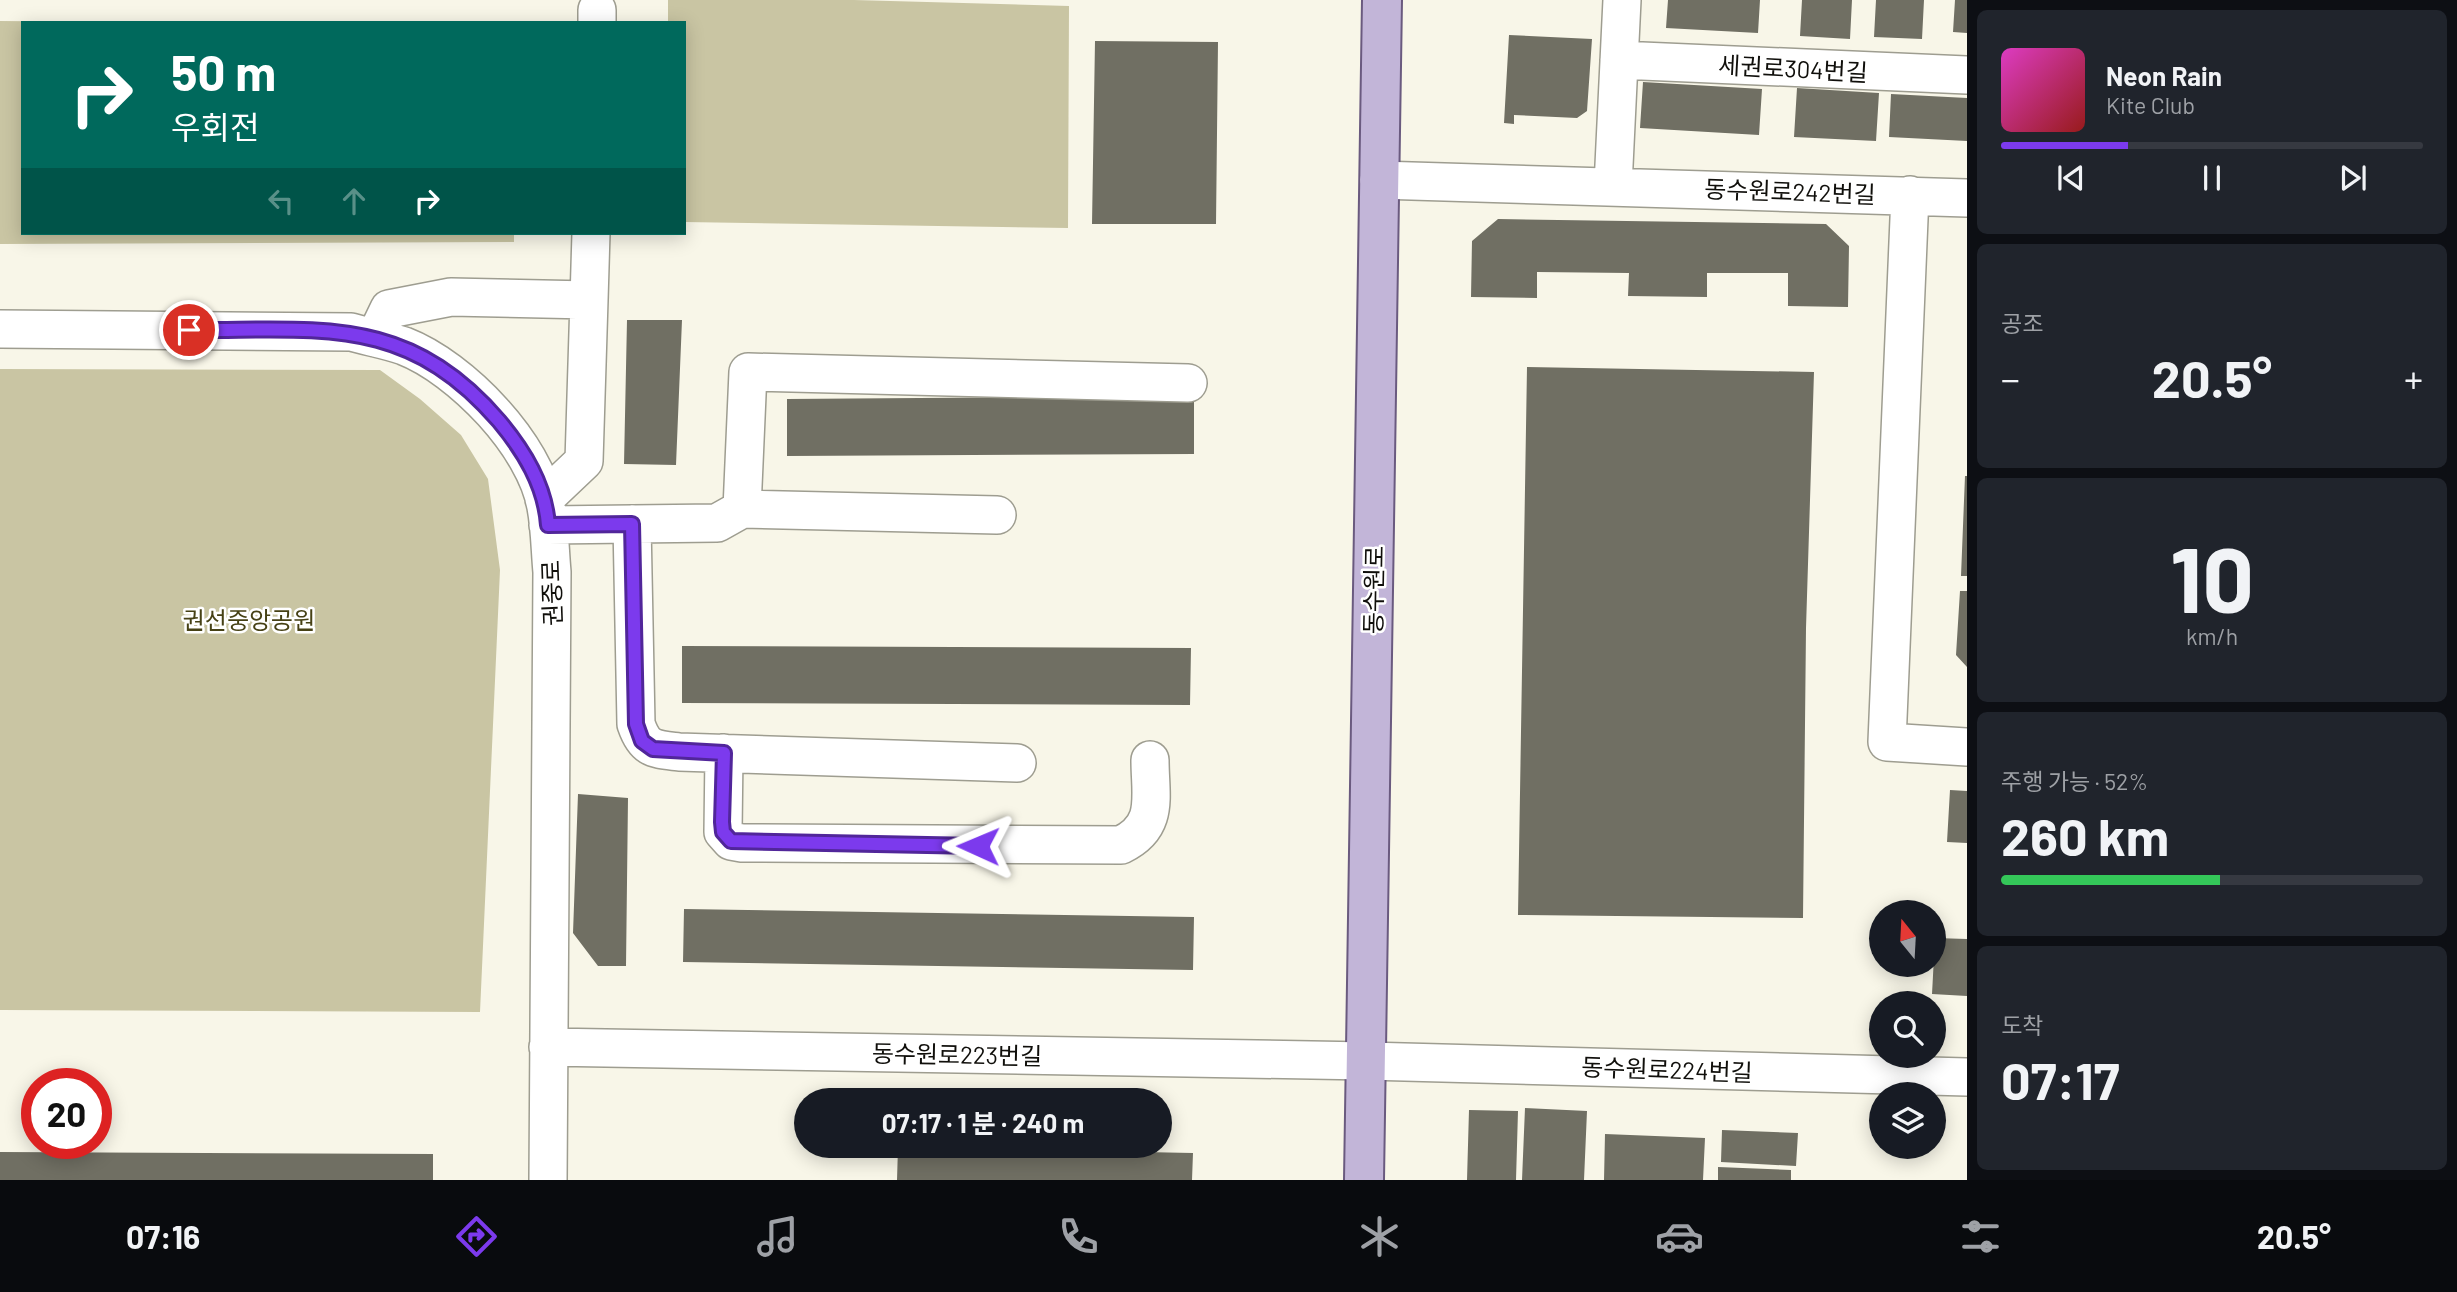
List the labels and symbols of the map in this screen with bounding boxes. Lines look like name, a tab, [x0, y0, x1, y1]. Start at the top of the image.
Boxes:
street label: 세권로304번길	[1718, 50, 1868, 86]
street label: 동수원로242번길	[1704, 174, 1876, 208]
pin	[159, 300, 219, 360]
street label: 동수원로	[1358, 546, 1388, 634]
street label: 권중로	[535, 559, 567, 627]
park label: 권선중앙공원	[183, 605, 315, 634]
position arrow	[941, 809, 1015, 883]
north arrow	[1869, 900, 1946, 976]
street label: 동수원로223번길	[872, 1038, 1042, 1070]
street label: 동수원로224번길	[1581, 1052, 1753, 1086]
speed limit sign: 20	[21, 1068, 112, 1159]

